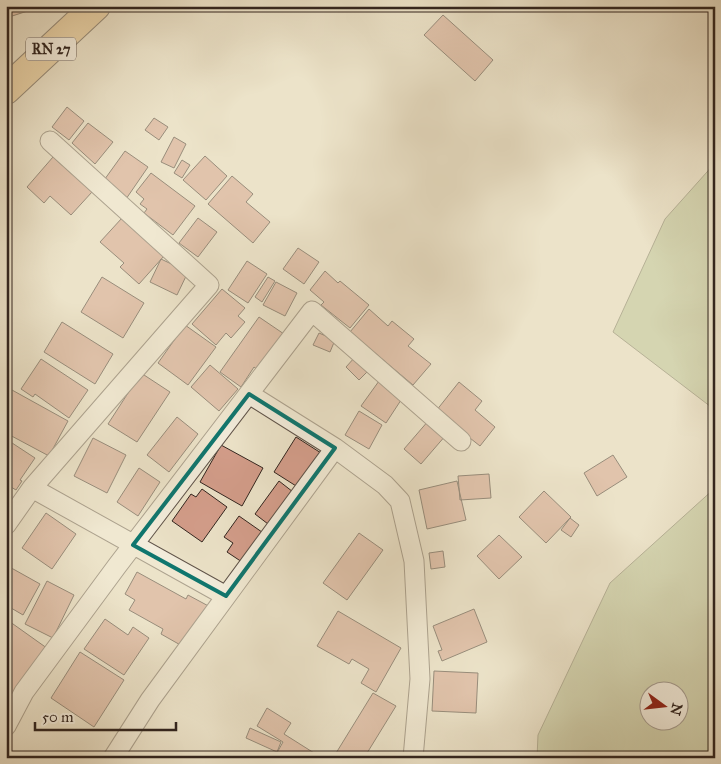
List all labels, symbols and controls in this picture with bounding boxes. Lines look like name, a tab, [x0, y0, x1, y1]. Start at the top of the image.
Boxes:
road number: RN 27	[26, 38, 76, 61]
north arrow	[638, 682, 688, 732]
scale bar	[35, 699, 176, 731]
text: N	[666, 701, 686, 717]
text: 50 m	[42, 708, 74, 726]

